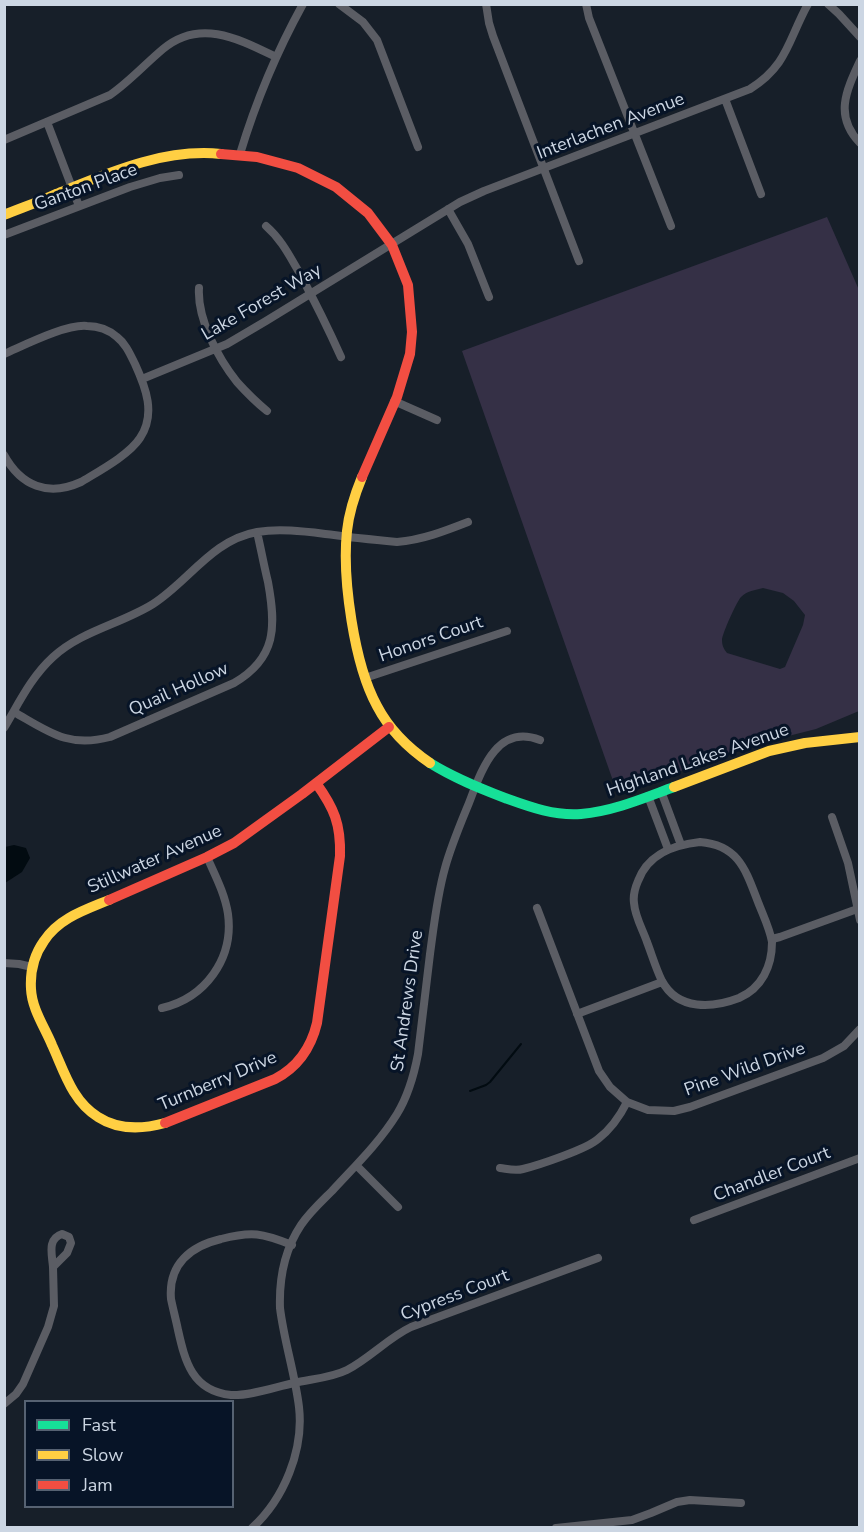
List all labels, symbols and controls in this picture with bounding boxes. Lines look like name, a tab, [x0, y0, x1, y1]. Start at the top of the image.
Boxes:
street label: Interlachen Avenue	[534, 89, 688, 165]
street label: Ganton Place	[32, 159, 140, 217]
street label: Lake Forest Way	[198, 260, 326, 346]
street label: Honors Court	[376, 612, 486, 668]
street label: Quail Hollow	[126, 658, 232, 722]
street label: Highland Lakes Avenue	[604, 720, 792, 802]
street label: Stillwater Avenue	[85, 821, 225, 899]
street label: St Andrews Drive	[387, 929, 429, 1073]
street label: Pine Wild Drive	[682, 1038, 808, 1102]
street label: Turnberry Drive	[156, 1047, 280, 1117]
street label: Chandler Court	[711, 1143, 833, 1207]
street label: Cypress Court	[398, 1265, 512, 1327]
legend	[24, 1400, 234, 1508]
text: Fast	[82, 1413, 116, 1437]
text: Slow	[82, 1443, 123, 1467]
text: Jam	[82, 1473, 113, 1497]

